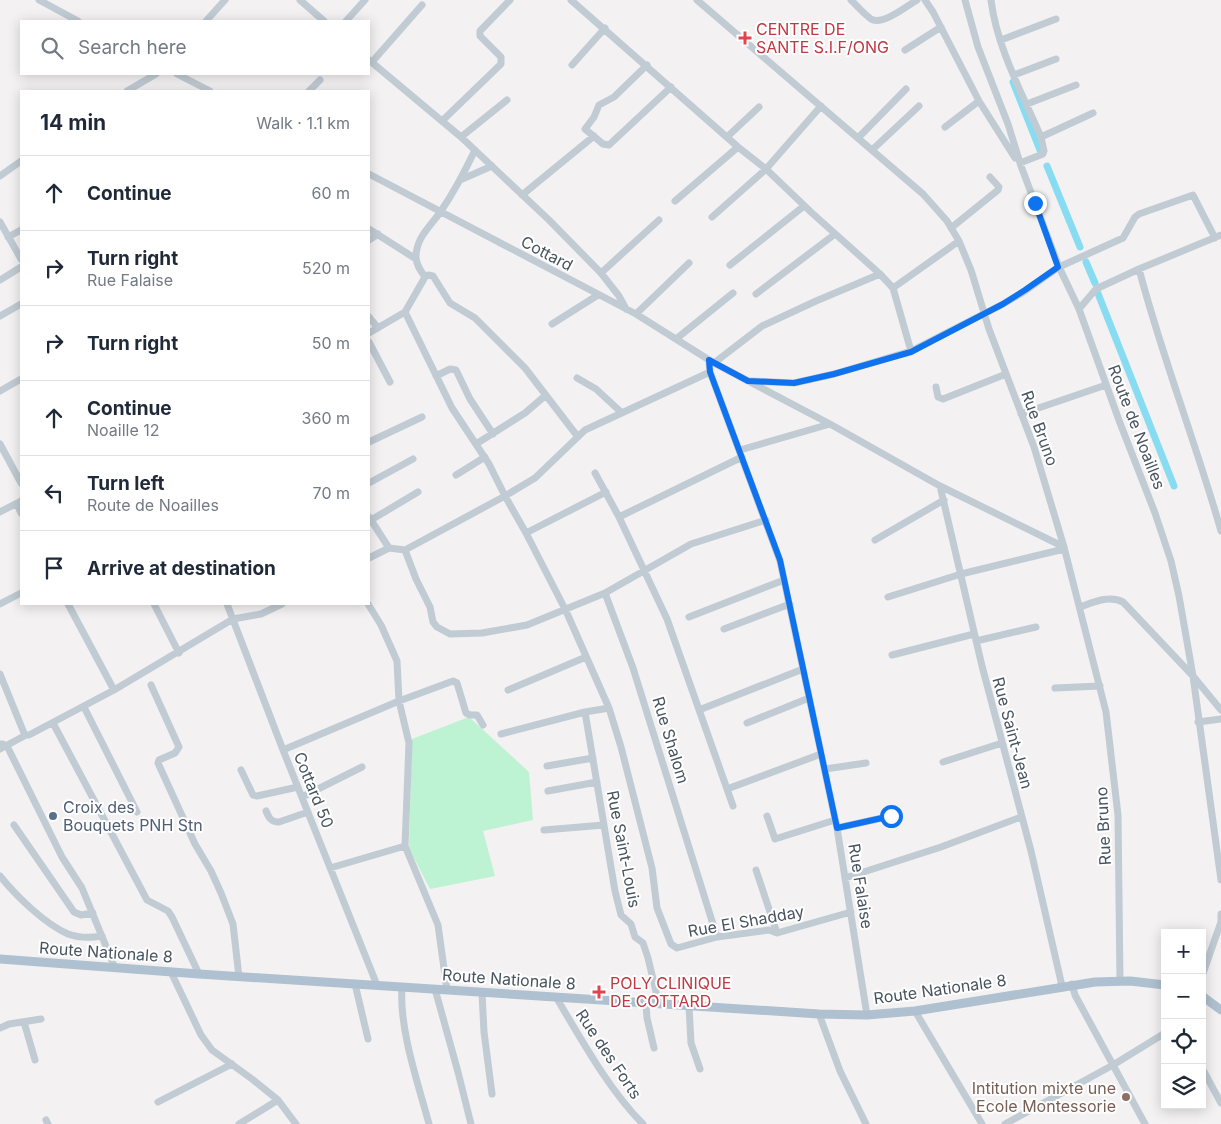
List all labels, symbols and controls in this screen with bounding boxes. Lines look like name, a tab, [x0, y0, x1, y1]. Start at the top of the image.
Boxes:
place label: CENTRE DE SANTE S.I.F/ONG	[756, 19, 889, 57]
search box	[20, 20, 370, 75]
marker: CENTRE DE SANTE S.I.F/ONG	[738, 31, 752, 45]
icon: search	[38, 34, 66, 62]
text: Search here	[78, 36, 187, 59]
text: 14 min	[40, 110, 106, 135]
text: Walk · 1.1 km	[256, 113, 350, 133]
icon: ahead	[40, 179, 68, 207]
text: Continue	[87, 182, 172, 205]
text: 60 m	[311, 183, 350, 203]
route end	[1024, 192, 1047, 215]
street label: Cottard	[518, 231, 576, 275]
text: Turn right	[87, 247, 178, 270]
icon: right	[40, 254, 68, 282]
text: 520 m	[302, 258, 350, 278]
text: Rue Falaise	[87, 270, 173, 290]
icon: right	[40, 329, 68, 357]
text: Turn right	[87, 332, 178, 355]
text: 50 m	[312, 333, 350, 353]
street label: Route de Noailles	[1104, 362, 1170, 492]
street label: Rue Bruno	[1017, 388, 1063, 468]
text: Continue	[87, 397, 172, 420]
icon: ahead	[40, 404, 68, 432]
text: 360 m	[302, 408, 350, 428]
text: Noaille 12	[87, 420, 160, 440]
text: Turn left	[87, 472, 165, 495]
icon: left	[40, 479, 68, 507]
text: 70 m	[313, 483, 350, 503]
text: Route de Noailles	[87, 495, 219, 515]
icon: arrive	[40, 554, 68, 582]
text: Arrive at destination	[87, 557, 276, 580]
street label: Rue Saint-Jean	[988, 675, 1038, 791]
street label: Rue Shalom	[648, 694, 694, 786]
street label: Cottard 50	[290, 749, 338, 831]
street label: Rue Bruno	[1091, 786, 1115, 866]
street label: Rue Saint-Louis	[603, 789, 645, 909]
place label: Croix des Bouquets PNH Stn	[63, 797, 203, 835]
route start	[880, 805, 903, 828]
marker: Croix des Bouquets PNH Stn	[47, 810, 59, 822]
street label: Rue Falaise	[844, 842, 878, 930]
street label: Rue El Shadday	[686, 901, 806, 941]
map controls	[1161, 929, 1206, 1109]
button: +	[1161, 929, 1206, 974]
street label: Route Nationale 8	[39, 937, 173, 967]
street label: Route Nationale 8	[442, 964, 576, 994]
street label: Route Nationale 8	[872, 970, 1008, 1008]
place label: POLY CLINIQUE DE COTTARD	[610, 973, 731, 1011]
button: −	[1161, 974, 1206, 1019]
marker: POLY CLINIQUE DE COTTARD	[592, 985, 606, 999]
street label: Rue des Forts	[572, 1005, 646, 1103]
button: locate	[1161, 1019, 1206, 1064]
button: layers	[1161, 1064, 1206, 1109]
place label: Intitution mixte une Ecole Montessorie	[972, 1078, 1116, 1116]
marker: Intitution mixte une Ecole Montessorie	[1120, 1091, 1132, 1103]

